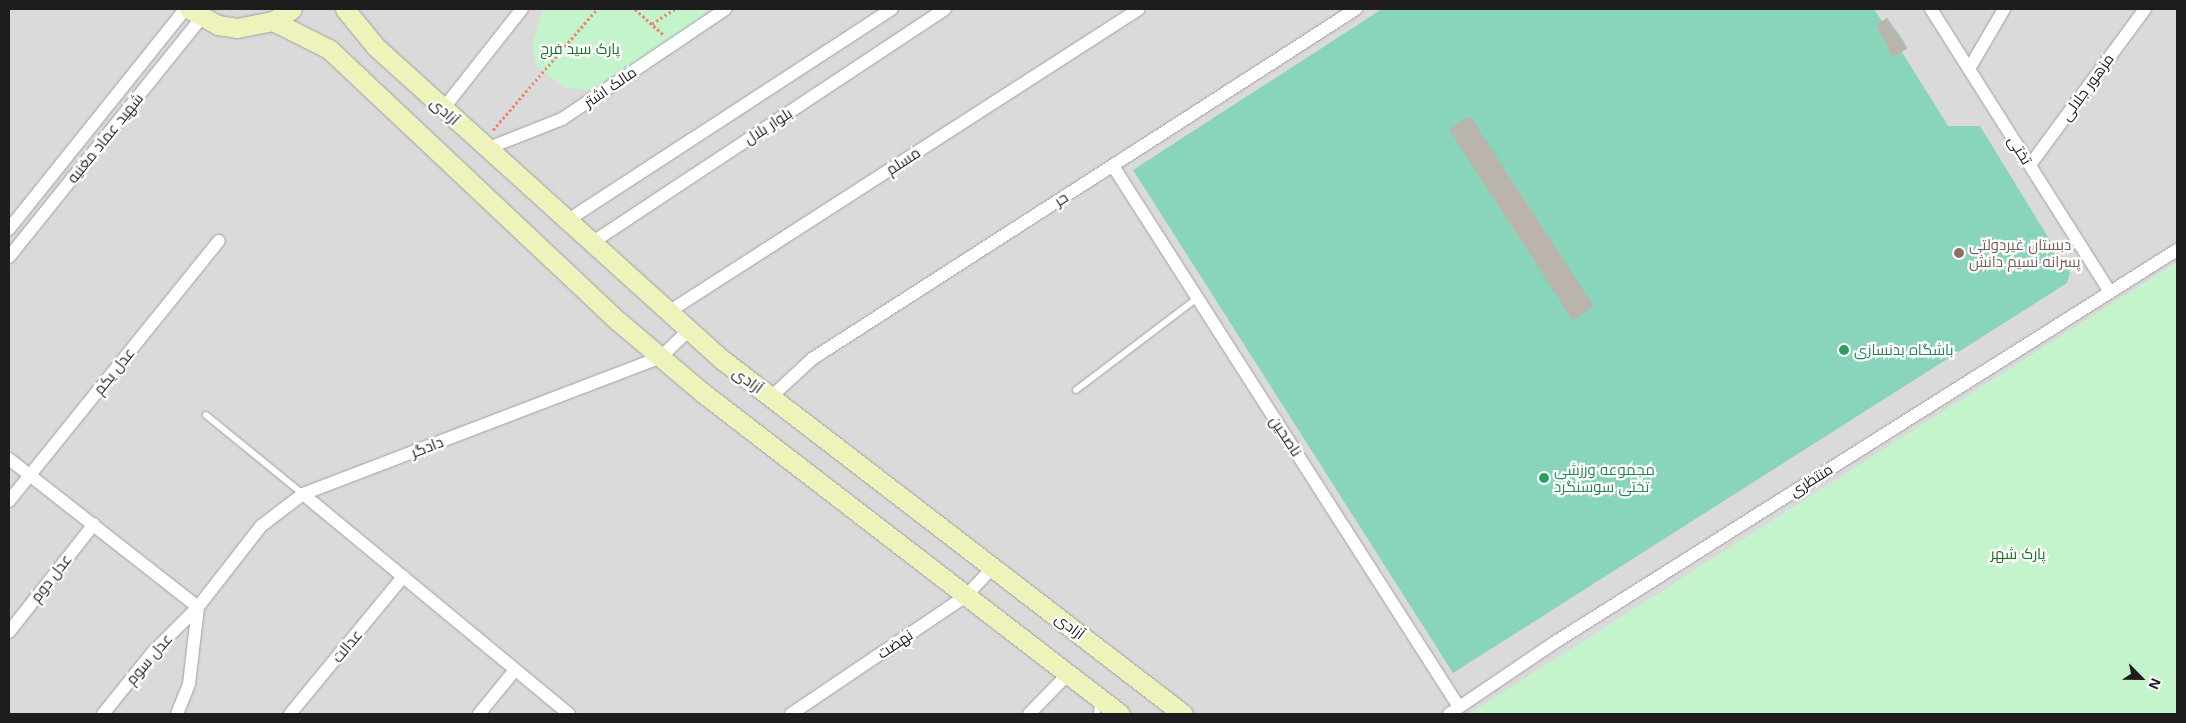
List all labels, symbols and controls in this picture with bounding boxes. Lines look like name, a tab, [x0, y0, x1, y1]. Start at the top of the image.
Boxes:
park label: پارک سید فرج	[540, 40, 620, 58]
street label: مزهور جلالی	[2057, 50, 2117, 124]
street label: مالک اشتر	[580, 63, 640, 111]
street label: شهید عماد مغنیه	[63, 89, 147, 187]
street label: آزادی	[427, 93, 463, 129]
street label: بلوار بلال	[741, 104, 795, 148]
street label: تختی	[2004, 132, 2036, 168]
street label: مسلم	[883, 143, 923, 179]
street label: حر	[1051, 188, 1071, 210]
place label: دبستان غیردولتی پسرانه نسیم دانش	[1969, 235, 2080, 270]
marker: دبستان غیردولتی پسرانه نسیم دانش	[1953, 247, 1965, 259]
place label: باشگاه بدنسازی	[1854, 341, 1954, 359]
street label: عدل یکم	[90, 344, 138, 398]
marker: باشگاه بدنسازی	[1838, 344, 1850, 356]
street label: آزادی	[730, 363, 766, 397]
street label: ناصحین	[1266, 412, 1306, 460]
street label: دادگر	[408, 433, 446, 461]
place label: مجموعه ورزشی تختی سوسنگرد	[1554, 460, 1655, 495]
street label: منتظری	[1786, 460, 1836, 500]
marker: مجموعه ورزشی تختی سوسنگرد	[1538, 472, 1550, 484]
park label: پارک شهر	[1990, 545, 2046, 563]
street label: عدل دوم	[27, 550, 75, 606]
street label: آزادی	[1052, 609, 1088, 643]
street label: عدالت	[328, 626, 366, 666]
street label: نهضت	[874, 626, 916, 662]
street label: عدل سوم	[122, 630, 176, 688]
north arrow	[2116, 653, 2166, 703]
text: N	[2145, 676, 2164, 692]

